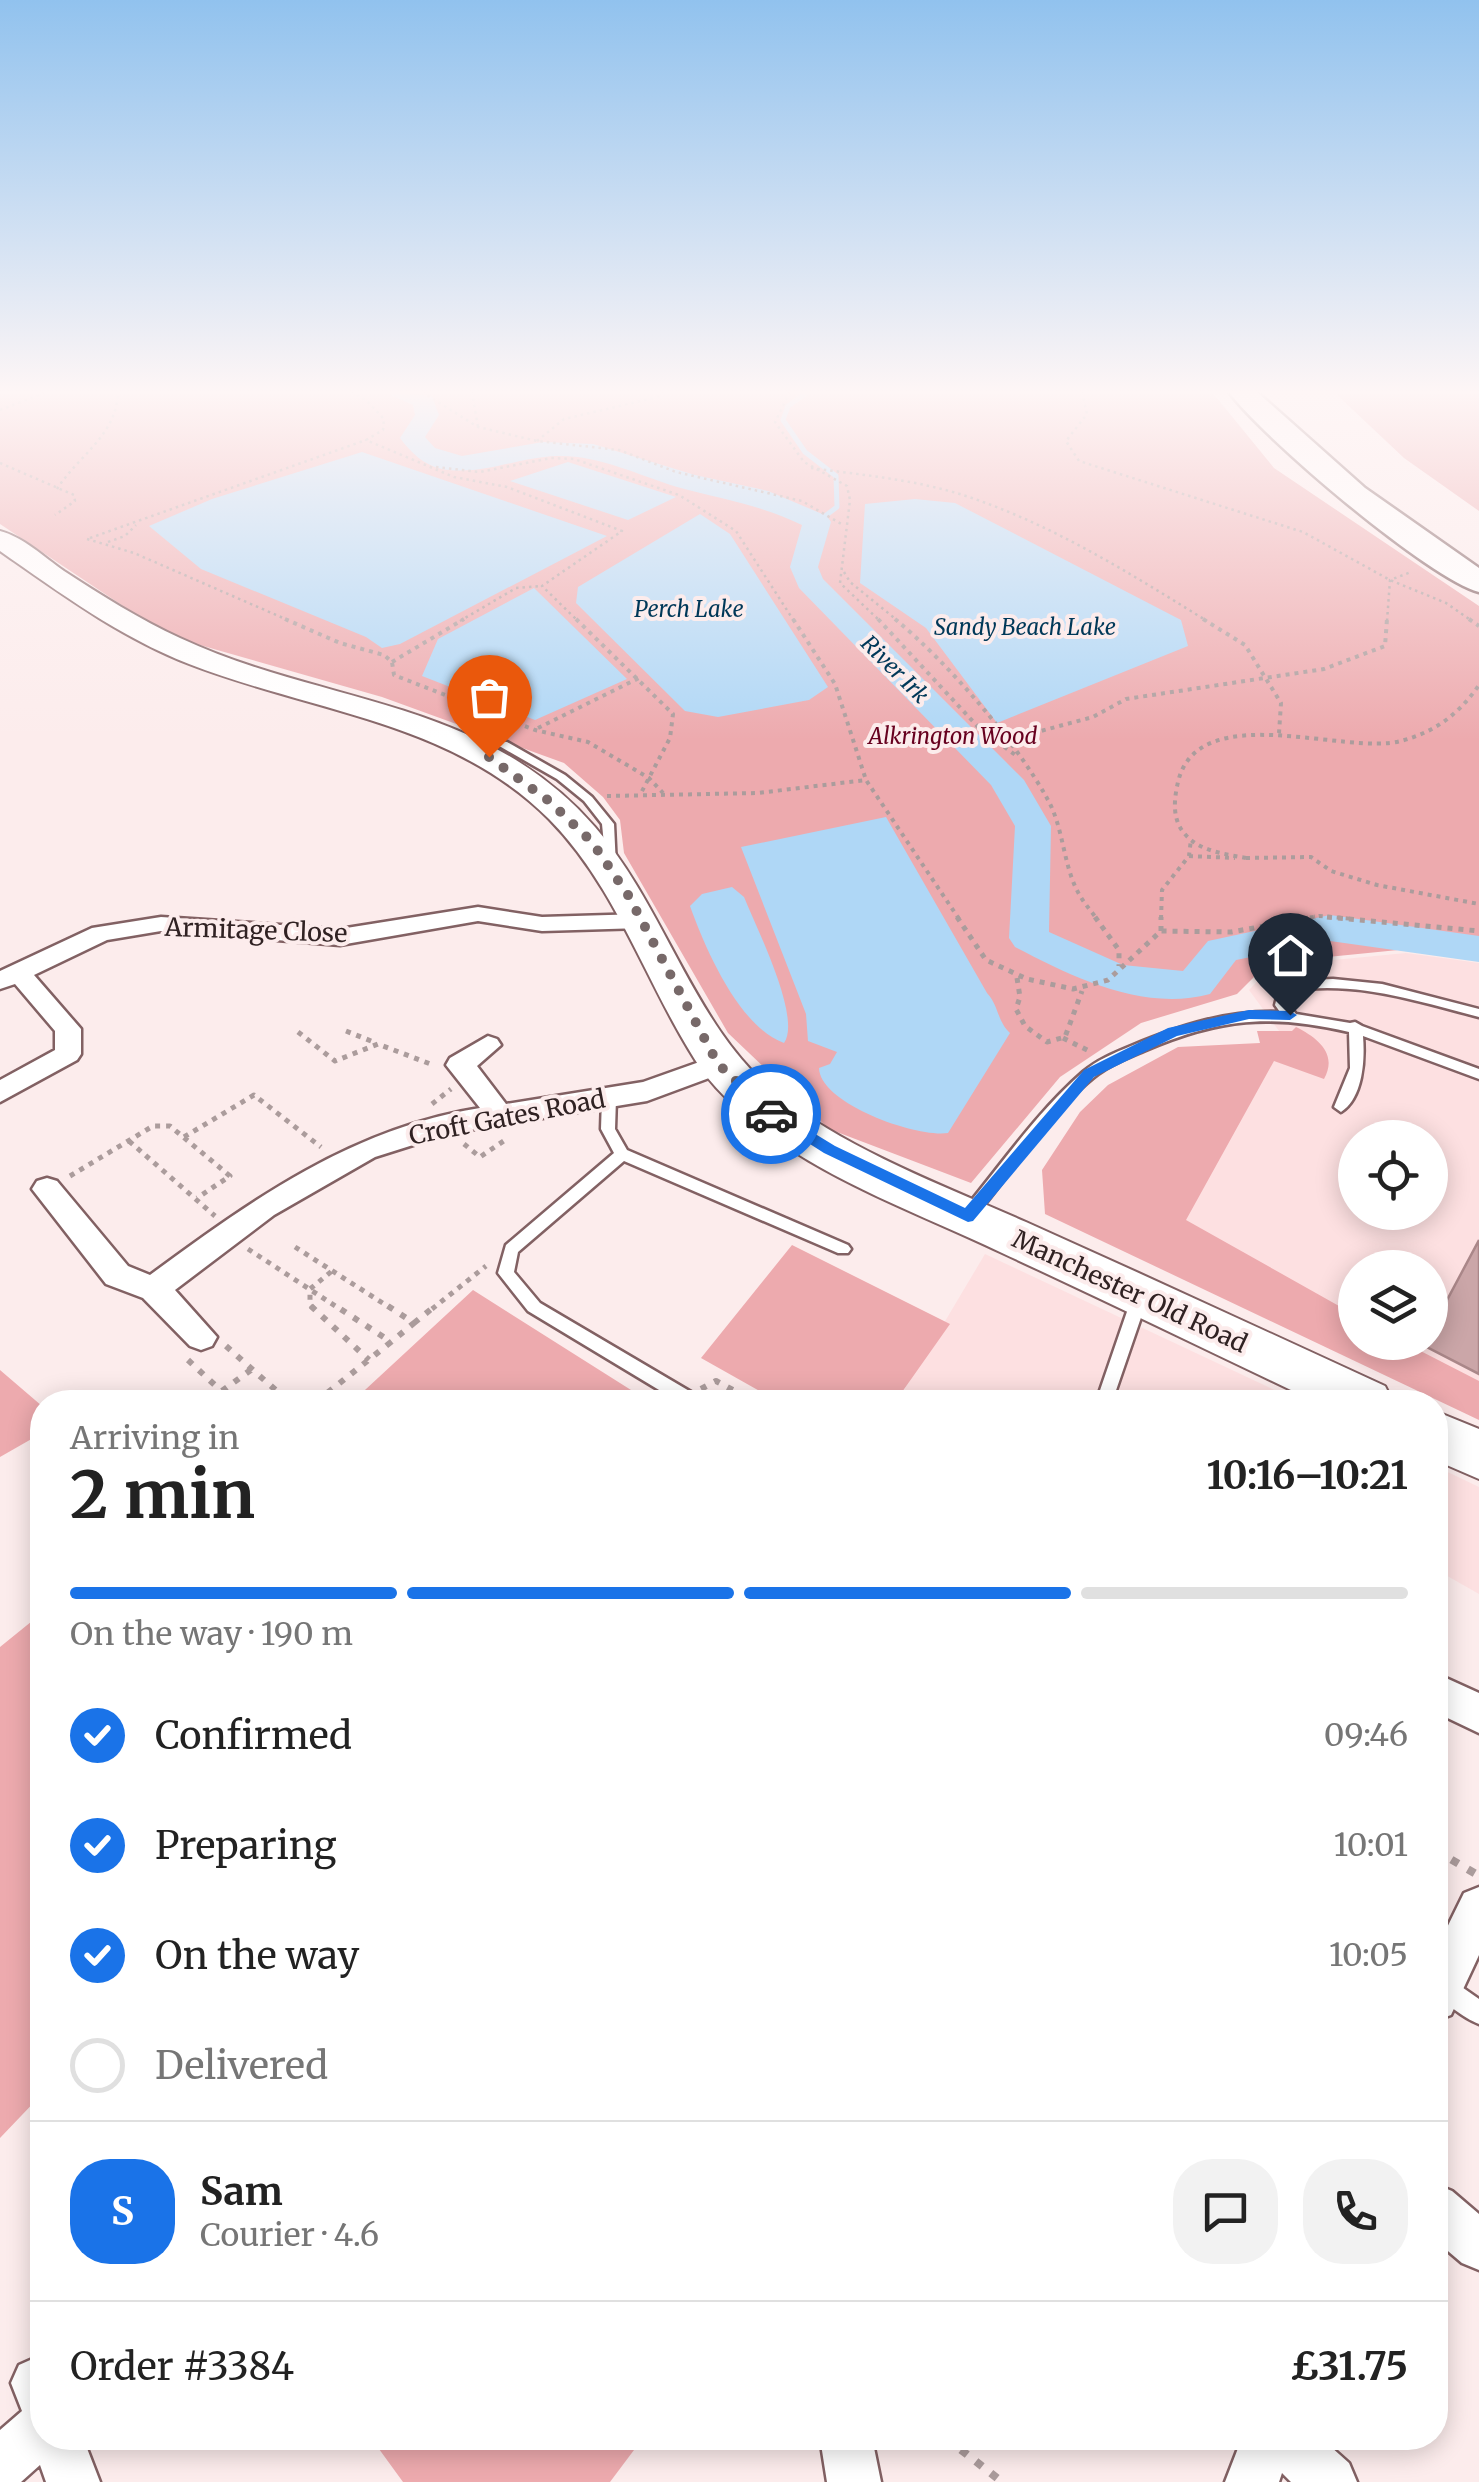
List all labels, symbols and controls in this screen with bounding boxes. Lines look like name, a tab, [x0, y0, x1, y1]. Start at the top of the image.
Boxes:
water label: Perch Lake	[634, 595, 744, 623]
water label: Sandy Beach Lake	[934, 613, 1116, 641]
water label: River Irk	[855, 629, 935, 709]
pin	[447, 655, 532, 758]
icon: bag	[462, 670, 517, 725]
park label: Alkrington Wood	[867, 722, 1038, 750]
street label: Armitage Close	[163, 911, 348, 949]
pin	[1248, 913, 1333, 1016]
icon: home	[1263, 928, 1318, 983]
courier	[721, 1064, 821, 1164]
street label: Croft Gates Road	[406, 1082, 608, 1152]
icon: car	[744, 1087, 799, 1142]
map controls	[1338, 1120, 1448, 1360]
button: locate	[1338, 1120, 1448, 1230]
street label: Manchester Old Road	[1007, 1222, 1253, 1360]
button: layers	[1338, 1250, 1448, 1360]
text: Arriving in	[70, 1418, 239, 1458]
text: 10:16–10:21	[1207, 1452, 1408, 1499]
text: 2 min	[70, 1454, 255, 1536]
text: On the way · 190 m	[70, 1614, 353, 1654]
icon: check	[70, 1708, 125, 1763]
text: Confirmed	[155, 1712, 352, 1759]
text: 09:46	[1324, 1715, 1408, 1755]
icon: check	[70, 1818, 125, 1873]
text: Preparing	[155, 1822, 337, 1869]
text: 10:01	[1334, 1825, 1408, 1865]
icon: check	[70, 1928, 125, 1983]
text: On the way	[155, 1932, 359, 1979]
text: 10:05	[1329, 1935, 1408, 1975]
text: Delivered	[155, 2042, 328, 2089]
button: chat	[1173, 2159, 1278, 2264]
button: phone	[1303, 2159, 1408, 2264]
text: Sam	[200, 2168, 283, 2215]
text: S	[111, 2188, 134, 2235]
text: Courier · 4.6	[200, 2215, 379, 2255]
text: Order #3384	[70, 2343, 294, 2390]
text: £31.75	[1290, 2343, 1408, 2390]

